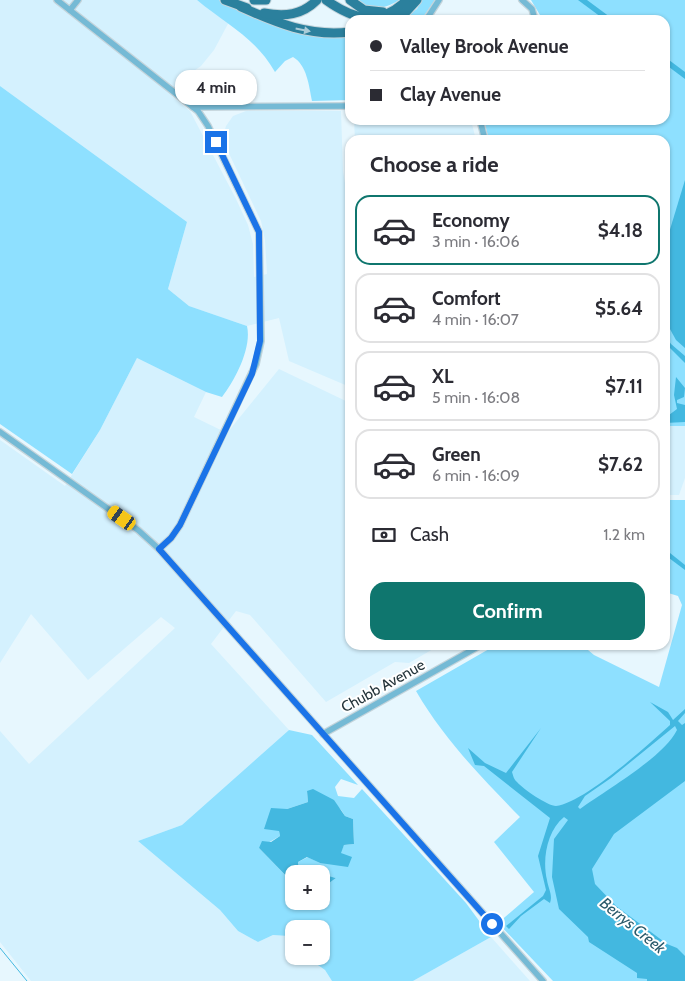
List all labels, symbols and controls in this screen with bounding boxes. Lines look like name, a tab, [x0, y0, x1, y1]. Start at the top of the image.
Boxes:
one-way arrow	[295, 27, 311, 35]
text: Valley Brook Avenue	[400, 35, 568, 58]
callout: 4 min	[175, 70, 257, 104]
text: 4 min	[196, 78, 236, 97]
text: Clay Avenue	[400, 83, 501, 106]
route end	[205, 131, 227, 153]
text: Choose a ride	[370, 151, 499, 178]
icon: car	[372, 208, 417, 253]
text: Economy	[432, 209, 510, 232]
text: $4.18	[598, 219, 643, 242]
text: 3 min · 16:06	[432, 232, 520, 251]
icon: car	[372, 286, 417, 331]
text: Comfort	[432, 287, 501, 310]
text: $5.64	[595, 297, 643, 320]
text: 4 min · 16:07	[432, 310, 519, 329]
icon: car	[372, 364, 417, 409]
text: XL	[432, 365, 453, 388]
text: $7.11	[605, 375, 643, 398]
text: 5 min · 16:08	[432, 388, 520, 407]
icon: car	[372, 442, 417, 487]
text: Green	[432, 443, 481, 466]
text: $7.62	[598, 453, 643, 476]
text: 6 min · 16:09	[432, 466, 520, 485]
car	[105, 503, 138, 533]
icon: cash	[370, 521, 398, 549]
text: Cash	[410, 523, 449, 546]
text: 1.2 km	[603, 525, 645, 544]
button: Confirm	[370, 582, 645, 640]
street label: Chubb Avenue	[338, 655, 428, 716]
map controls	[285, 865, 330, 965]
button: +	[285, 865, 330, 910]
water label: Berrys Creek	[596, 893, 670, 958]
route start	[481, 913, 503, 935]
button: −	[285, 920, 330, 965]

